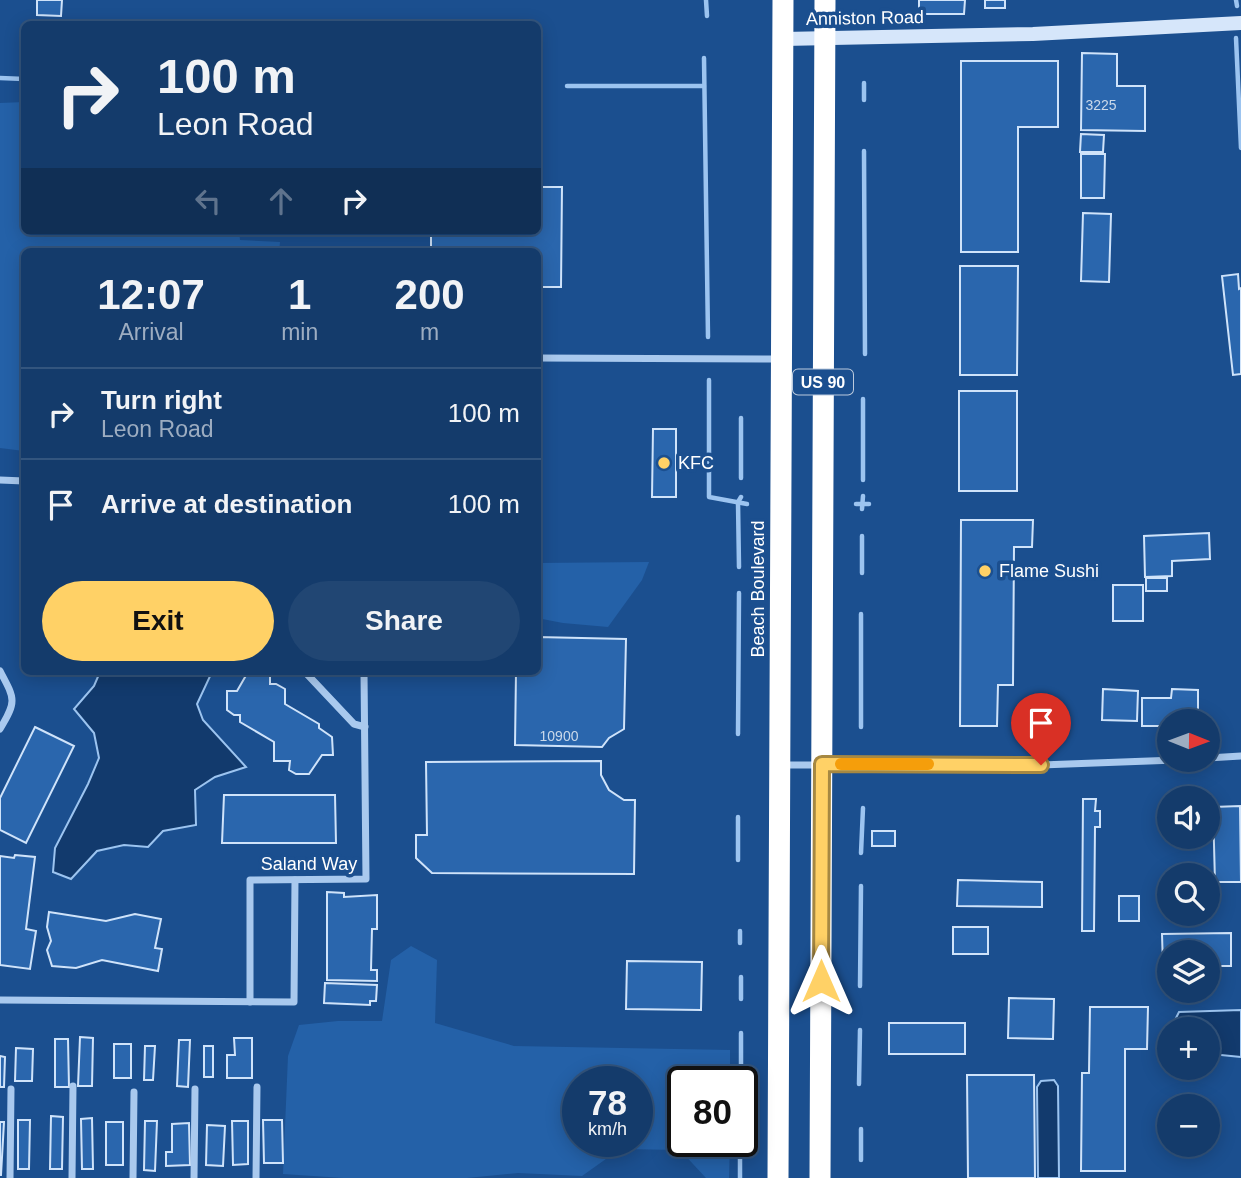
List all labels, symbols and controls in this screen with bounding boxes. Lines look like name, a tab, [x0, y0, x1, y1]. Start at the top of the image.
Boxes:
street label: Anniston Road	[806, 7, 924, 29]
icon: right	[42, 49, 133, 140]
text: 100 m	[157, 49, 296, 103]
house number: 3225	[1085, 97, 1117, 113]
text: Leon Road	[157, 106, 314, 142]
icon: left	[189, 182, 227, 220]
icon: ahead	[262, 182, 300, 220]
icon: right	[335, 182, 373, 220]
text: 12:07	[97, 271, 205, 318]
text: 1	[288, 271, 311, 318]
text: 200	[395, 271, 465, 318]
text: Arrival	[118, 319, 184, 345]
text: min	[281, 319, 318, 345]
text: m	[420, 319, 439, 345]
road number: US 90	[793, 370, 853, 394]
text: Turn right	[101, 385, 222, 415]
icon: right	[42, 395, 80, 433]
text: 100 m	[448, 398, 520, 428]
text: Leon Road	[101, 416, 214, 442]
place label: KFC	[678, 453, 714, 473]
marker: KFC	[656, 455, 672, 471]
icon: arrive	[42, 486, 80, 524]
text: Arrive at destination	[101, 489, 352, 519]
text: 100 m	[448, 489, 520, 519]
street label: Beach Boulevard	[748, 520, 768, 658]
place label: Flame Sushi	[999, 561, 1099, 581]
marker: Flame Sushi	[977, 563, 993, 579]
button: Exit	[42, 581, 274, 661]
button: Share	[288, 581, 520, 661]
pin	[1011, 693, 1071, 765]
icon: arrive	[1022, 704, 1060, 742]
north arrow	[1157, 709, 1220, 772]
map controls	[1157, 709, 1220, 1157]
house number: 10900	[540, 728, 579, 744]
button: sound	[1157, 786, 1220, 849]
street label: Saland Way	[261, 854, 357, 874]
button: search	[1157, 863, 1220, 926]
button: layers	[1157, 940, 1220, 1003]
position arrow	[784, 944, 858, 1018]
button: +	[1157, 1017, 1220, 1080]
speed limit sign: 80	[667, 1066, 758, 1157]
text: 78	[588, 1083, 627, 1122]
button: −	[1157, 1094, 1220, 1157]
text: km/h	[588, 1119, 627, 1139]

